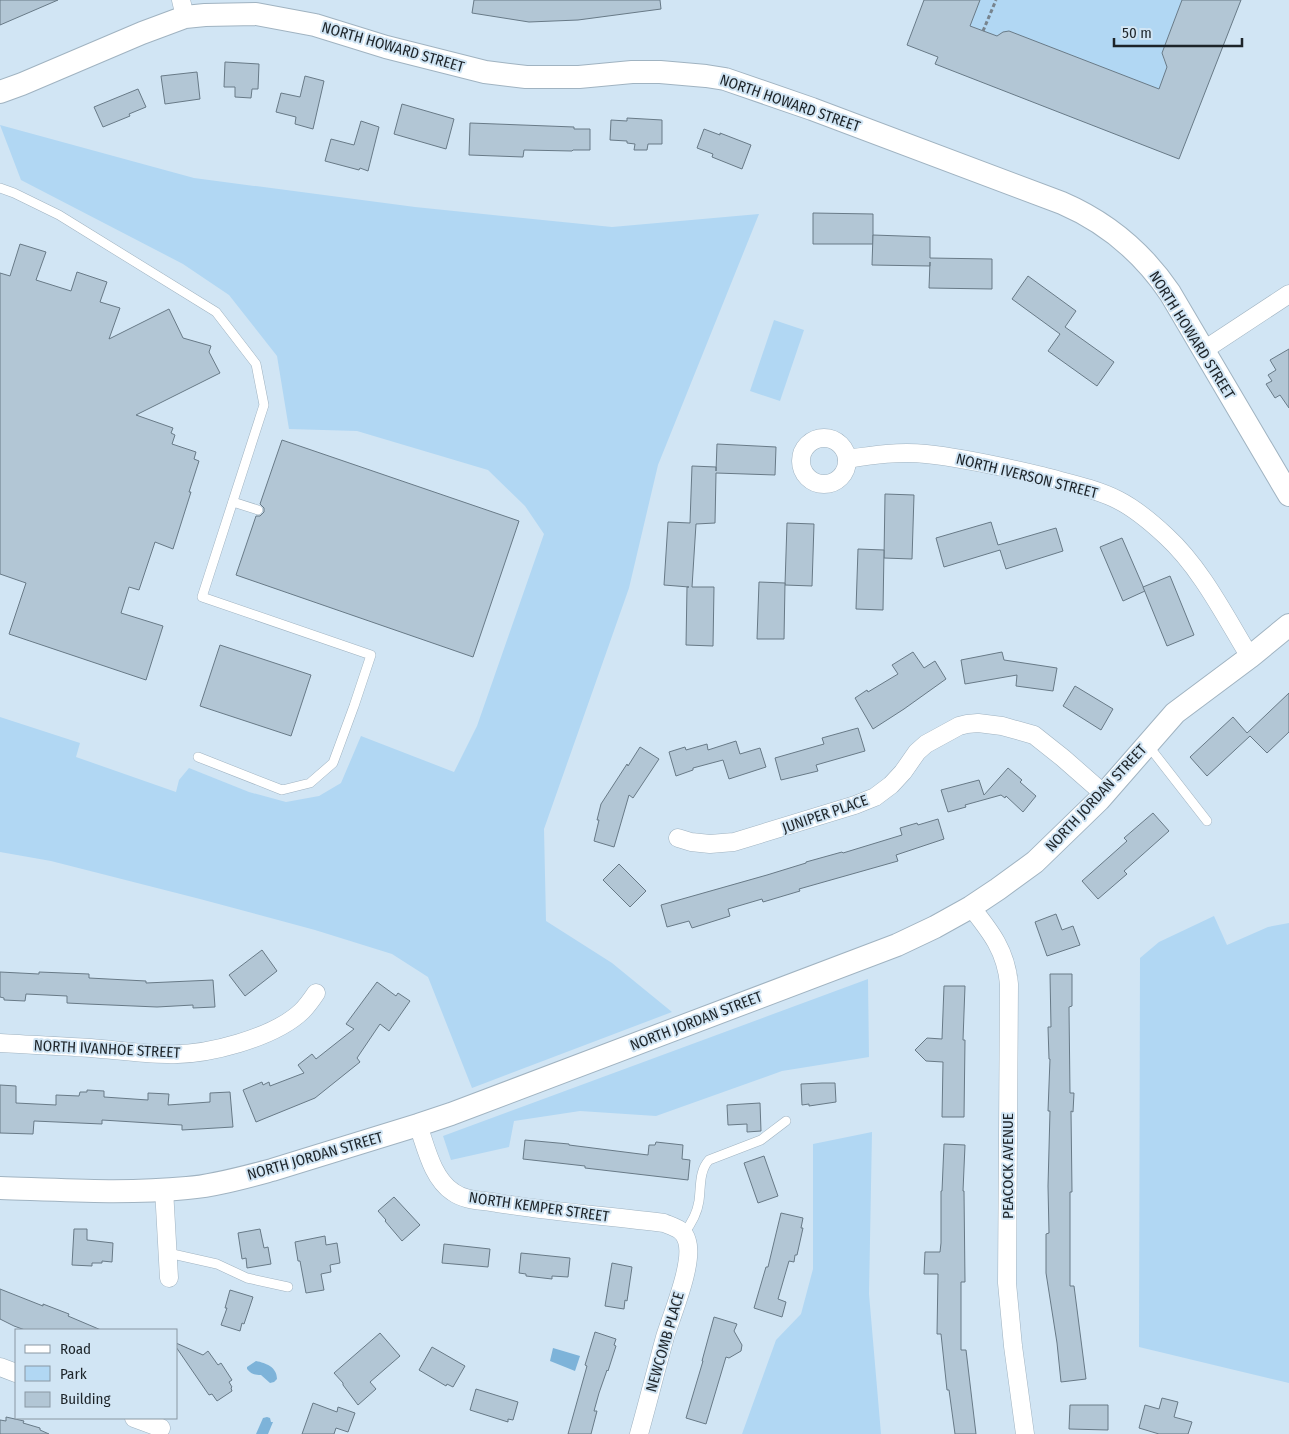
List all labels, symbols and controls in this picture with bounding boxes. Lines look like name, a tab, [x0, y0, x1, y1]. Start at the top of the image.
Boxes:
scale bar	[1114, 15, 1242, 47]
street label: NORTH HOWARD STREET	[320, 18, 466, 76]
text: 50 m	[1122, 24, 1152, 42]
street label: NORTH HOWARD STREET	[717, 71, 863, 135]
street label: NORTH HOWARD STREET	[1145, 268, 1239, 402]
street label: NORTH IVERSON STREET	[954, 450, 1100, 502]
street label: NORTH JORDAN STREET	[1042, 741, 1150, 855]
street label: JUNIPER PLACE	[780, 791, 870, 837]
street label: NORTH JORDAN STREET	[627, 987, 765, 1054]
street label: NORTH IVANHOE STREET	[33, 1036, 181, 1062]
street label: PEACOCK AVENUE	[999, 1113, 1017, 1219]
street label: NORTH JORDAN STREET	[245, 1128, 385, 1184]
street label: NORTH KEMPER STREET	[468, 1188, 610, 1226]
street label: NEWCOMB PLACE	[642, 1290, 688, 1394]
legend	[15, 1329, 178, 1419]
text: Road	[60, 1340, 91, 1358]
text: Park	[60, 1365, 87, 1383]
text: Building	[60, 1390, 111, 1408]

